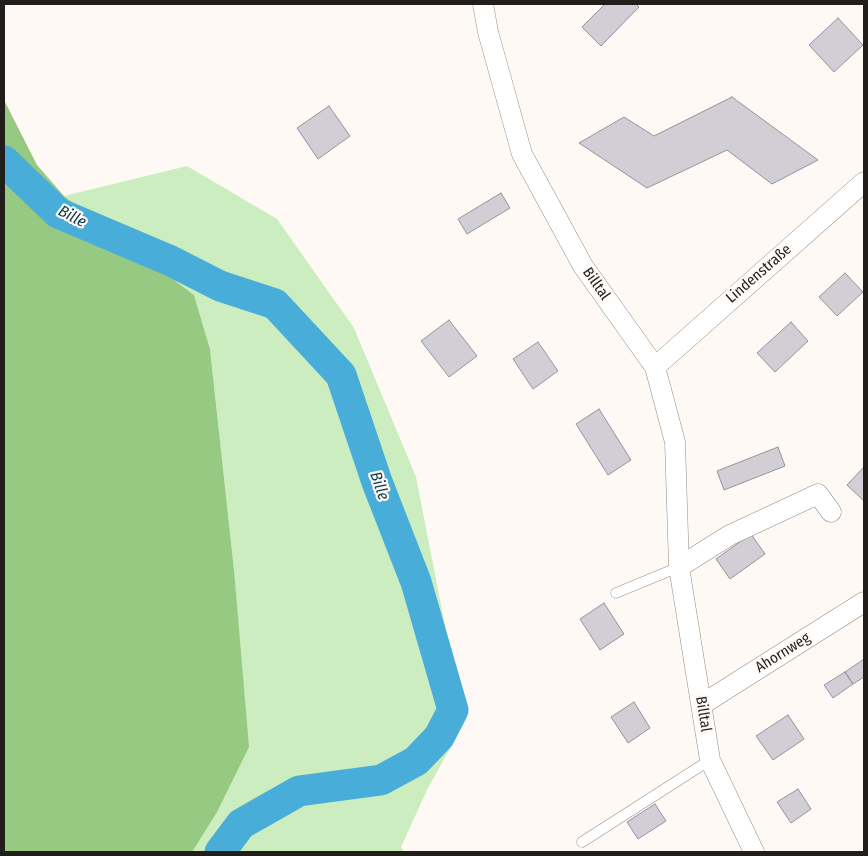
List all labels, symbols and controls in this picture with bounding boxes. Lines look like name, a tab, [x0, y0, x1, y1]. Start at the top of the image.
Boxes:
water label: Bille	[55, 202, 89, 232]
street label: Lindenstraße	[723, 241, 795, 307]
street label: Billtal	[578, 264, 614, 304]
water label: Bille	[365, 469, 393, 503]
street label: Ahornweg	[752, 629, 814, 677]
street label: Billtal	[691, 695, 715, 733]

